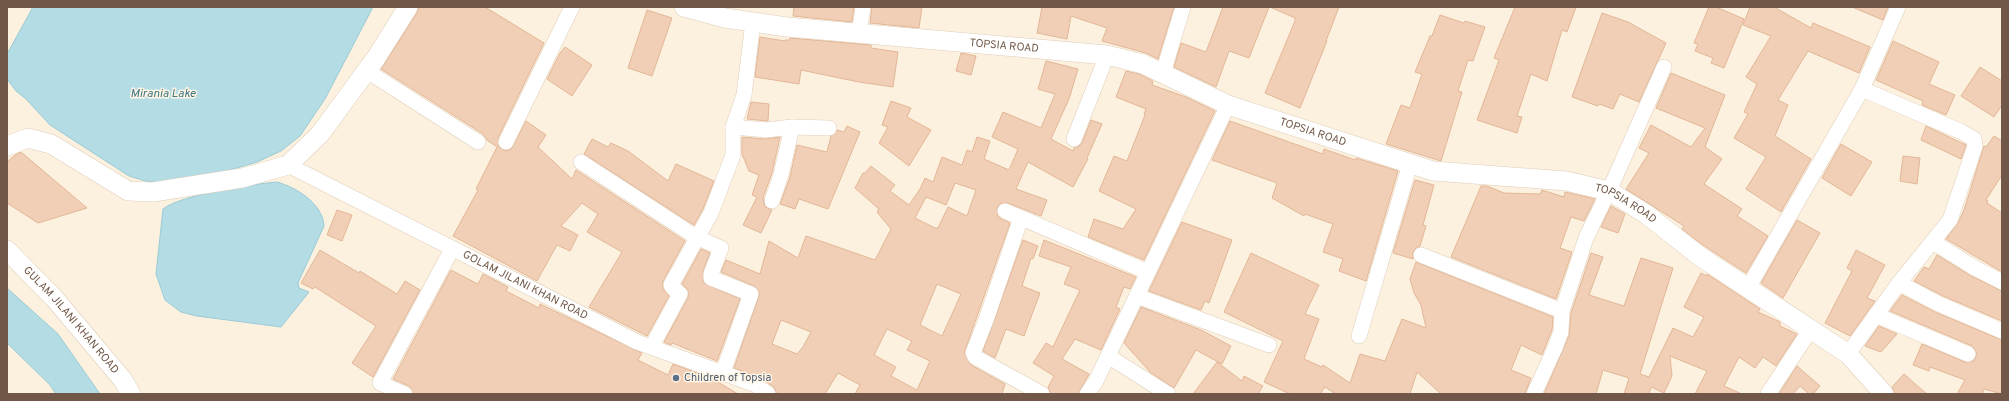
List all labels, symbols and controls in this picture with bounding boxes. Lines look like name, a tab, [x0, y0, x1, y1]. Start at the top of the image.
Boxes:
street label: TOPSIA ROAD	[969, 36, 1039, 56]
water label: Mirania Lake	[130, 86, 197, 102]
street label: TOPSIA ROAD	[1278, 115, 1348, 150]
street label: TOPSIA ROAD	[1593, 181, 1659, 227]
street label: GOLAM JILANI KHAN ROAD	[460, 248, 590, 323]
street label: GULAM JILANI KHAN ROAD	[20, 264, 122, 377]
place label: Children of Topsia	[684, 371, 771, 385]
marker: Children of Topsia	[671, 373, 681, 383]

